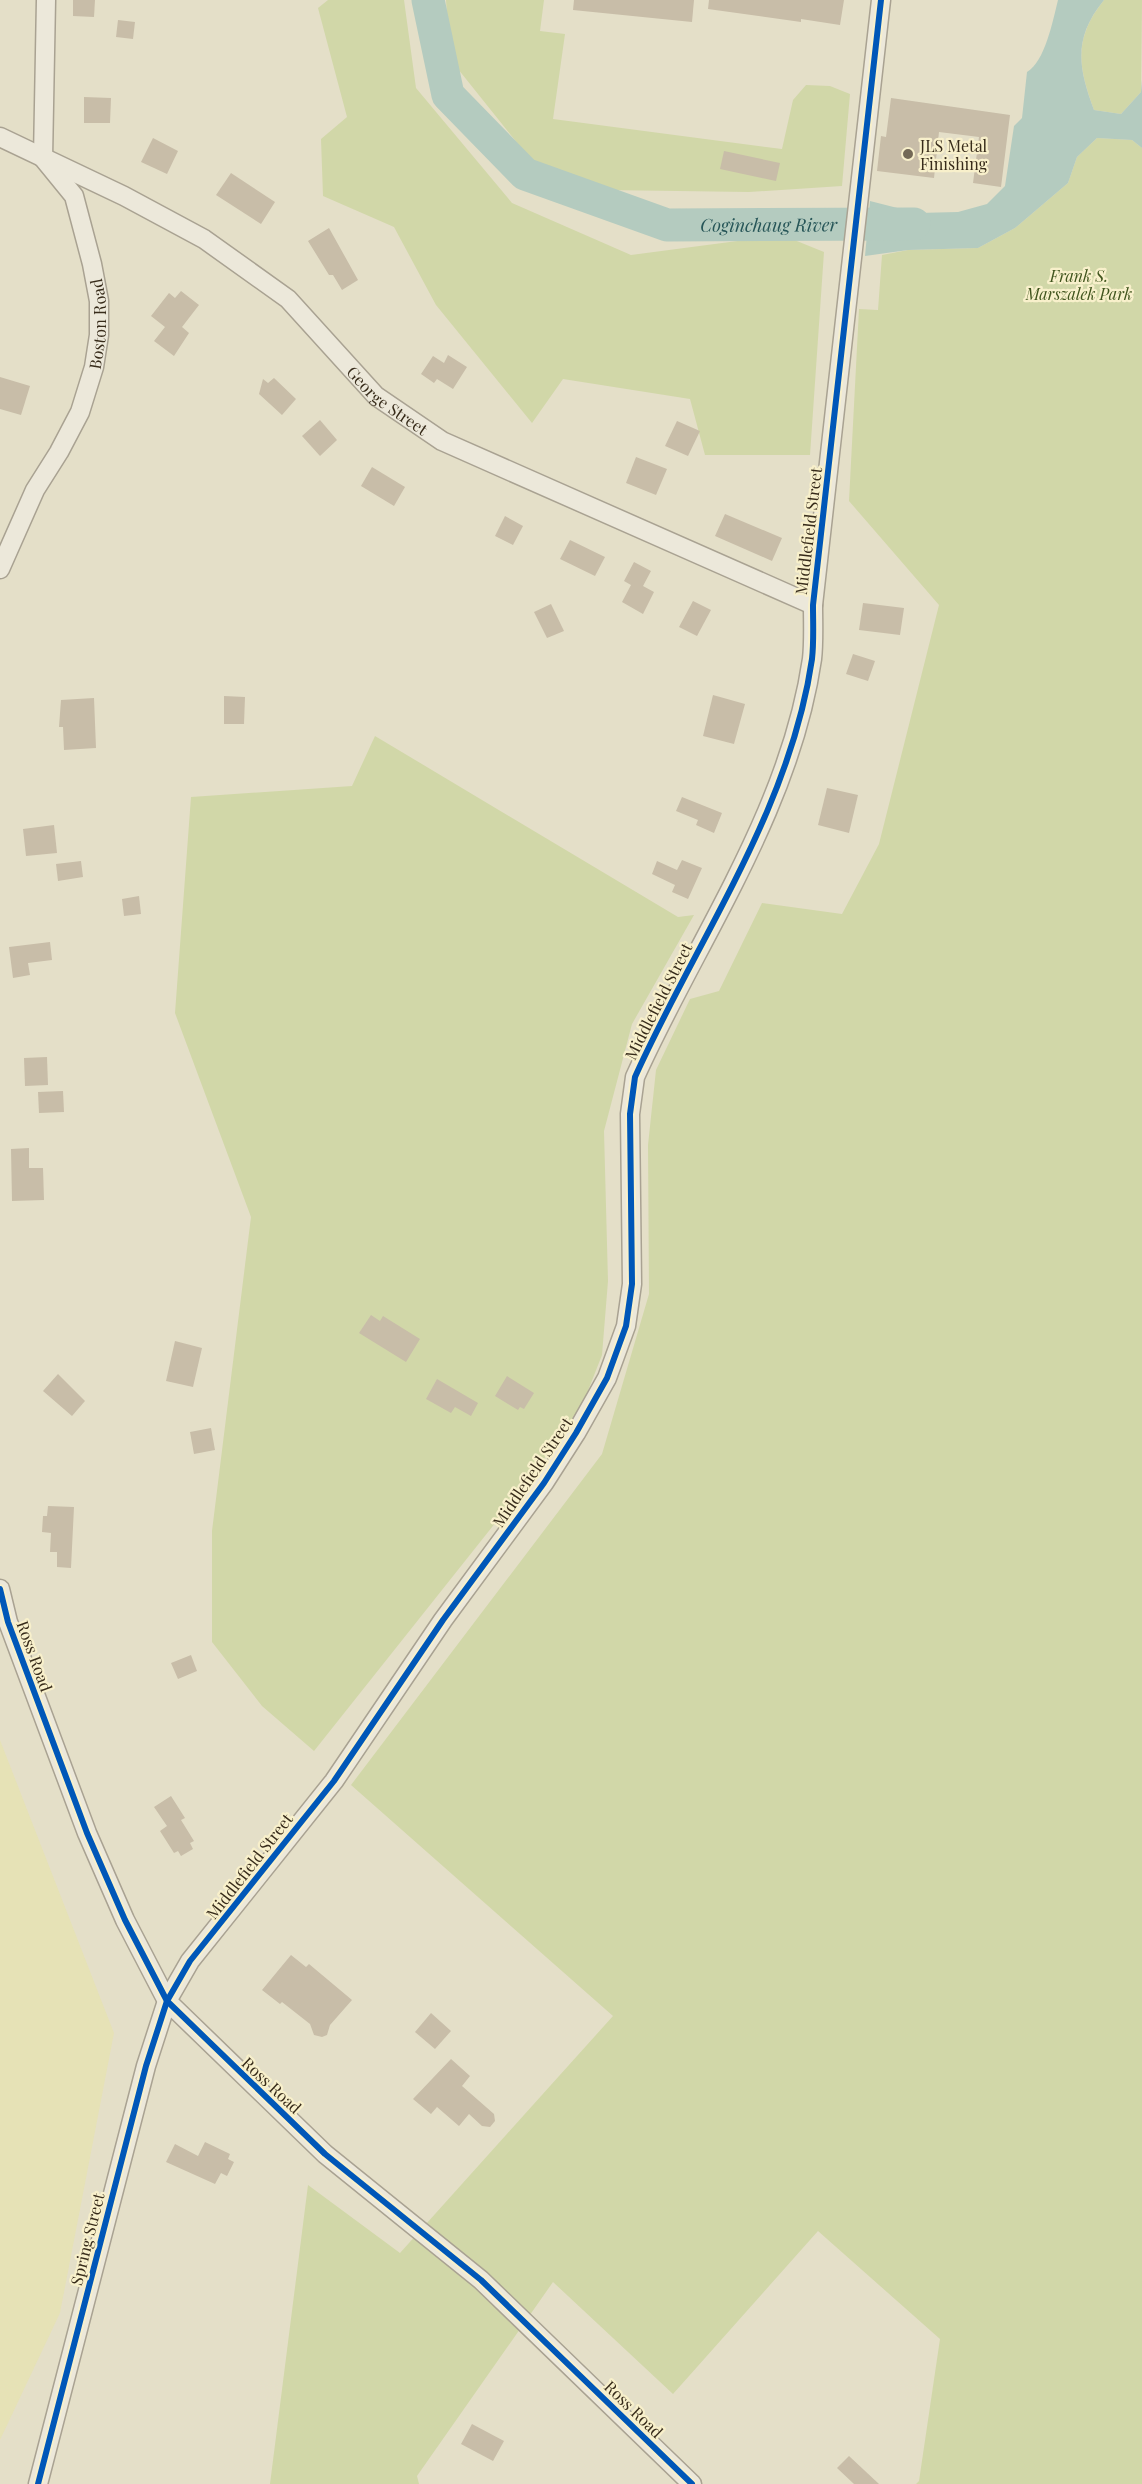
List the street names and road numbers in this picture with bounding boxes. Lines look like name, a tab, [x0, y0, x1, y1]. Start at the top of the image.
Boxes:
street label: Boston Road	[83, 277, 110, 370]
street label: George Street	[343, 361, 433, 439]
street label: Middlefield Street	[790, 466, 826, 596]
street label: Middlefield Street	[619, 939, 697, 1063]
street label: Middlefield Street	[487, 1413, 577, 1531]
street label: Ross Road	[13, 1618, 57, 1694]
street label: Middlefield Street	[201, 1809, 297, 1923]
street label: Ross Road	[238, 2052, 306, 2118]
street label: Spring Street	[65, 2190, 109, 2287]
street label: Ross Road	[600, 2376, 668, 2442]

